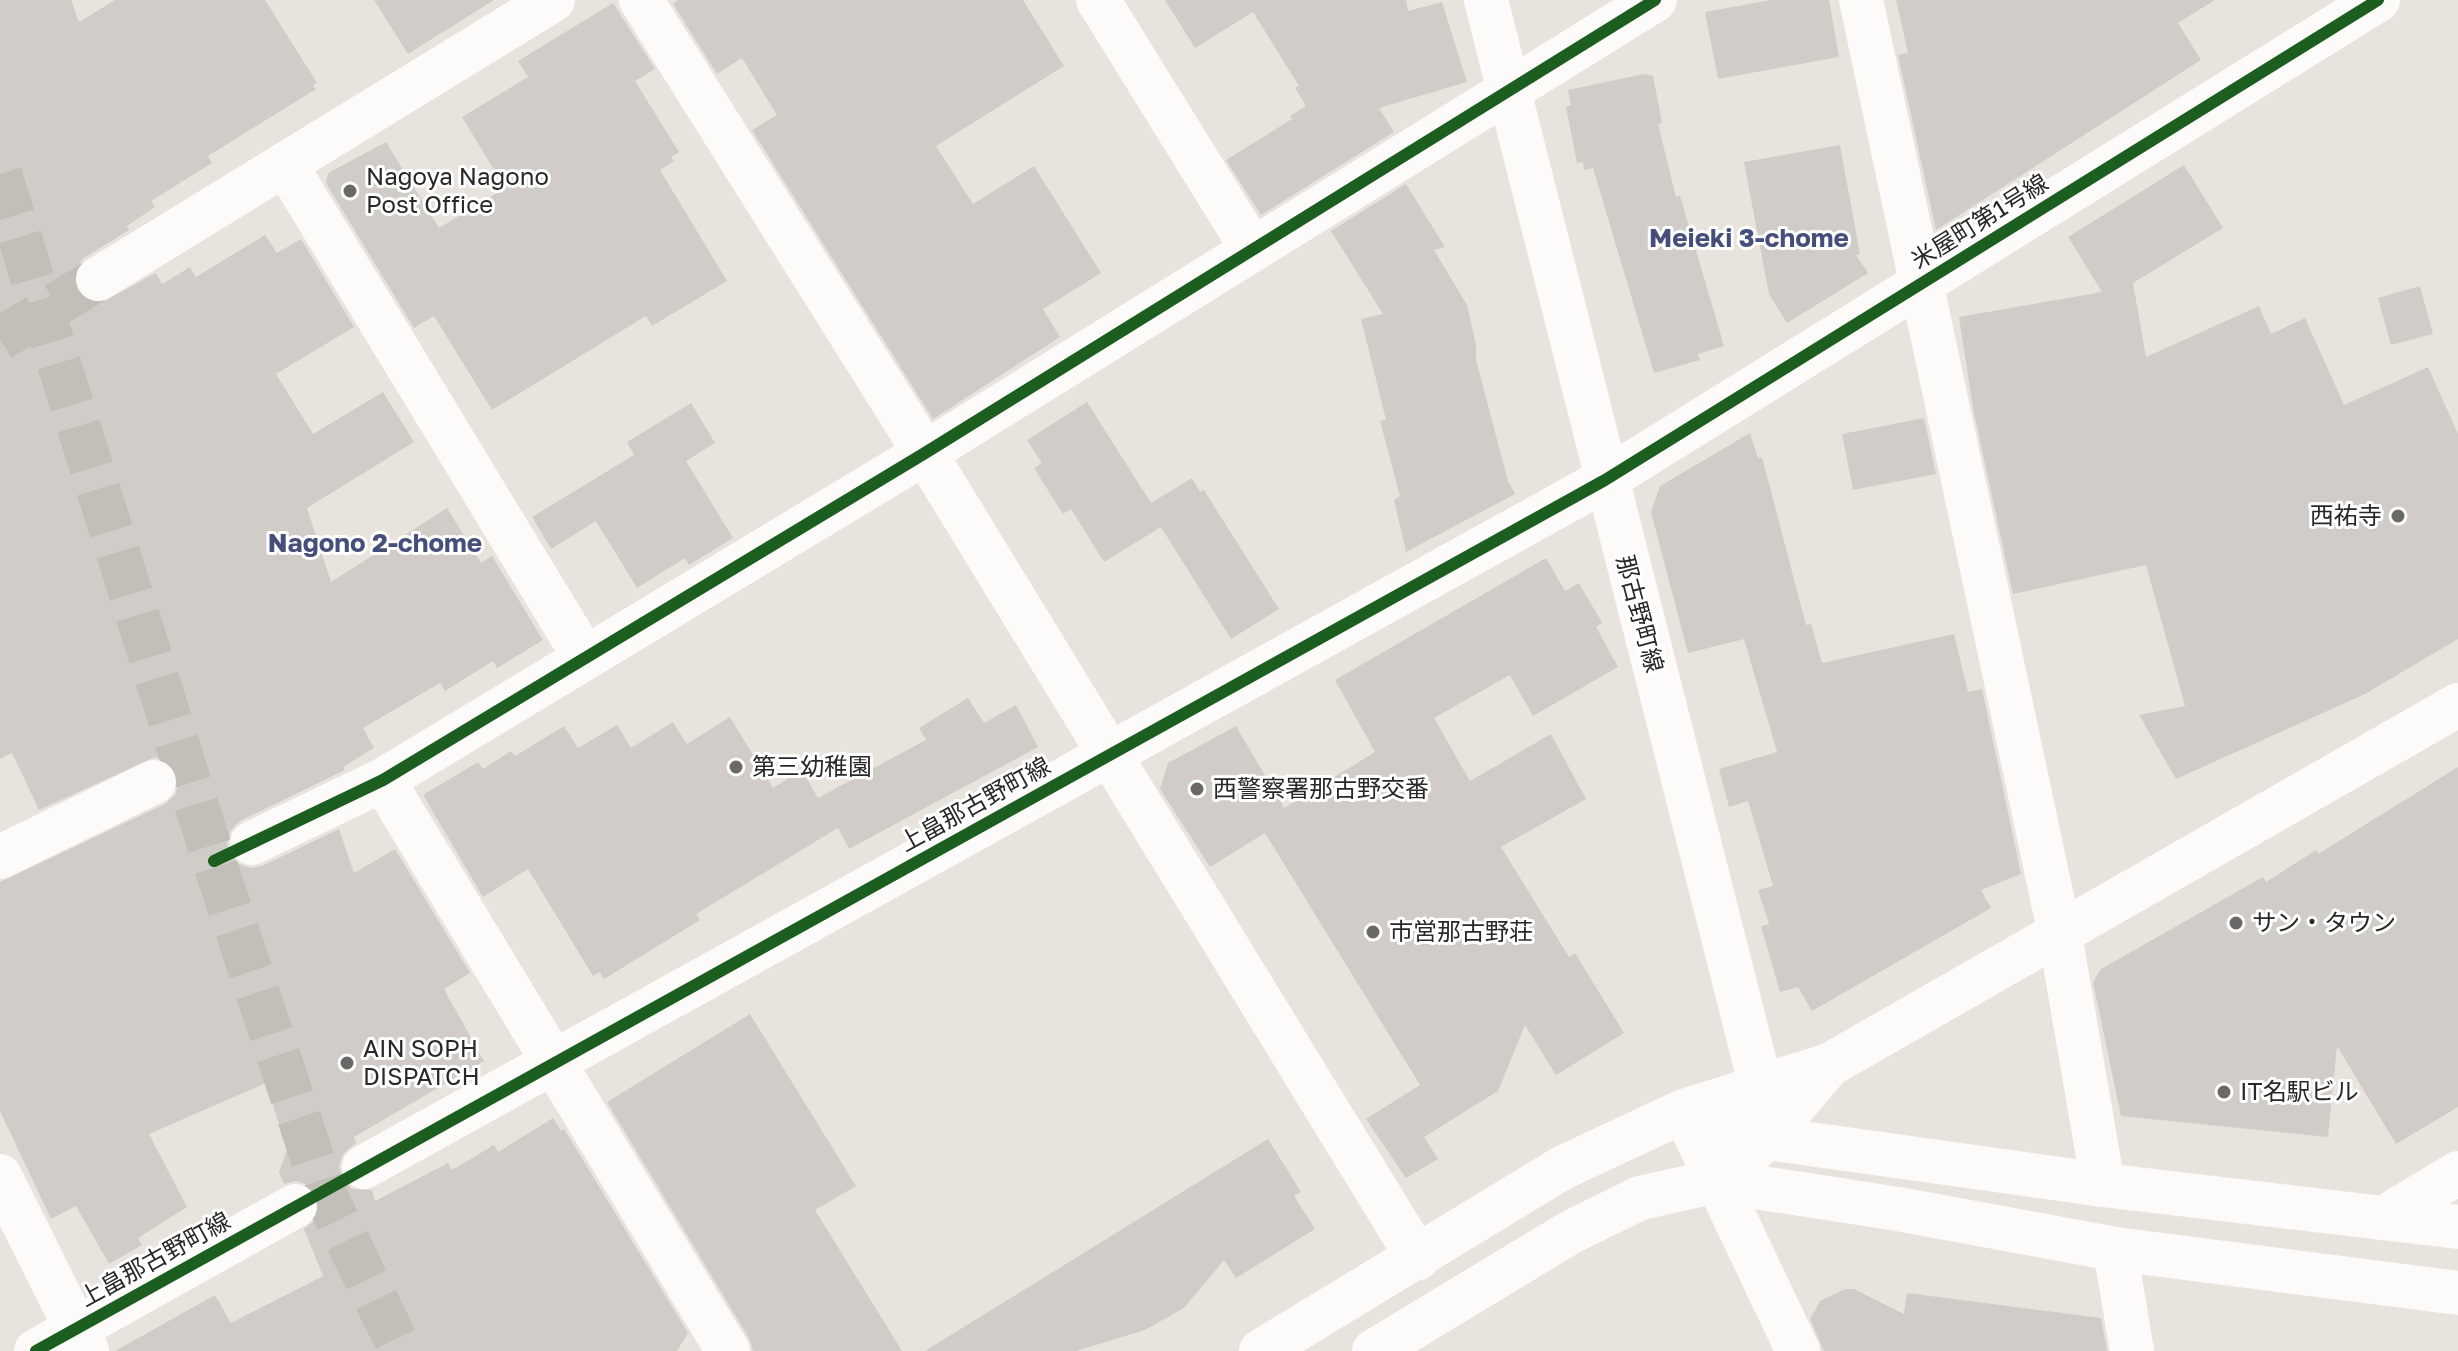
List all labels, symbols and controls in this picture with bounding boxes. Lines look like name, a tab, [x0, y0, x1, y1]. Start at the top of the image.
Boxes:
place label: Nagoya Nagono Post Office	[366, 163, 549, 219]
street label: 米屋町第1号線	[1906, 169, 2054, 275]
marker: Nagoya Nagono Post Office	[341, 182, 359, 200]
district label: Meieki 3-chome	[1649, 223, 1849, 255]
place label: 西祐寺	[2310, 502, 2382, 530]
marker: 西祐寺	[2389, 507, 2407, 525]
district label: Nagono 2-chome	[268, 528, 482, 560]
street label: 那古野町線	[1610, 552, 1668, 676]
street label: 上畠那古野町線	[895, 752, 1055, 858]
place label: 第三幼稚園	[752, 753, 872, 781]
marker: 第三幼稚園	[727, 758, 745, 776]
place label: 西警察署那古野交番	[1213, 775, 1429, 803]
marker: 西警察署那古野交番	[1188, 780, 1206, 798]
place label: サン・タウン	[2252, 909, 2396, 937]
marker: サン・タウン	[2227, 914, 2245, 932]
place label: 市営那古野荘	[1389, 918, 1533, 946]
marker: 市営那古野荘	[1364, 923, 1382, 941]
place label: AIN SOPH DISPATCH	[363, 1035, 480, 1091]
marker: AIN SOPH DISPATCH	[338, 1054, 356, 1072]
place label: IT名駅ビル	[2240, 1078, 2358, 1106]
marker: IT名駅ビル	[2215, 1083, 2233, 1101]
street label: 上畠那古野町線	[75, 1207, 235, 1313]

